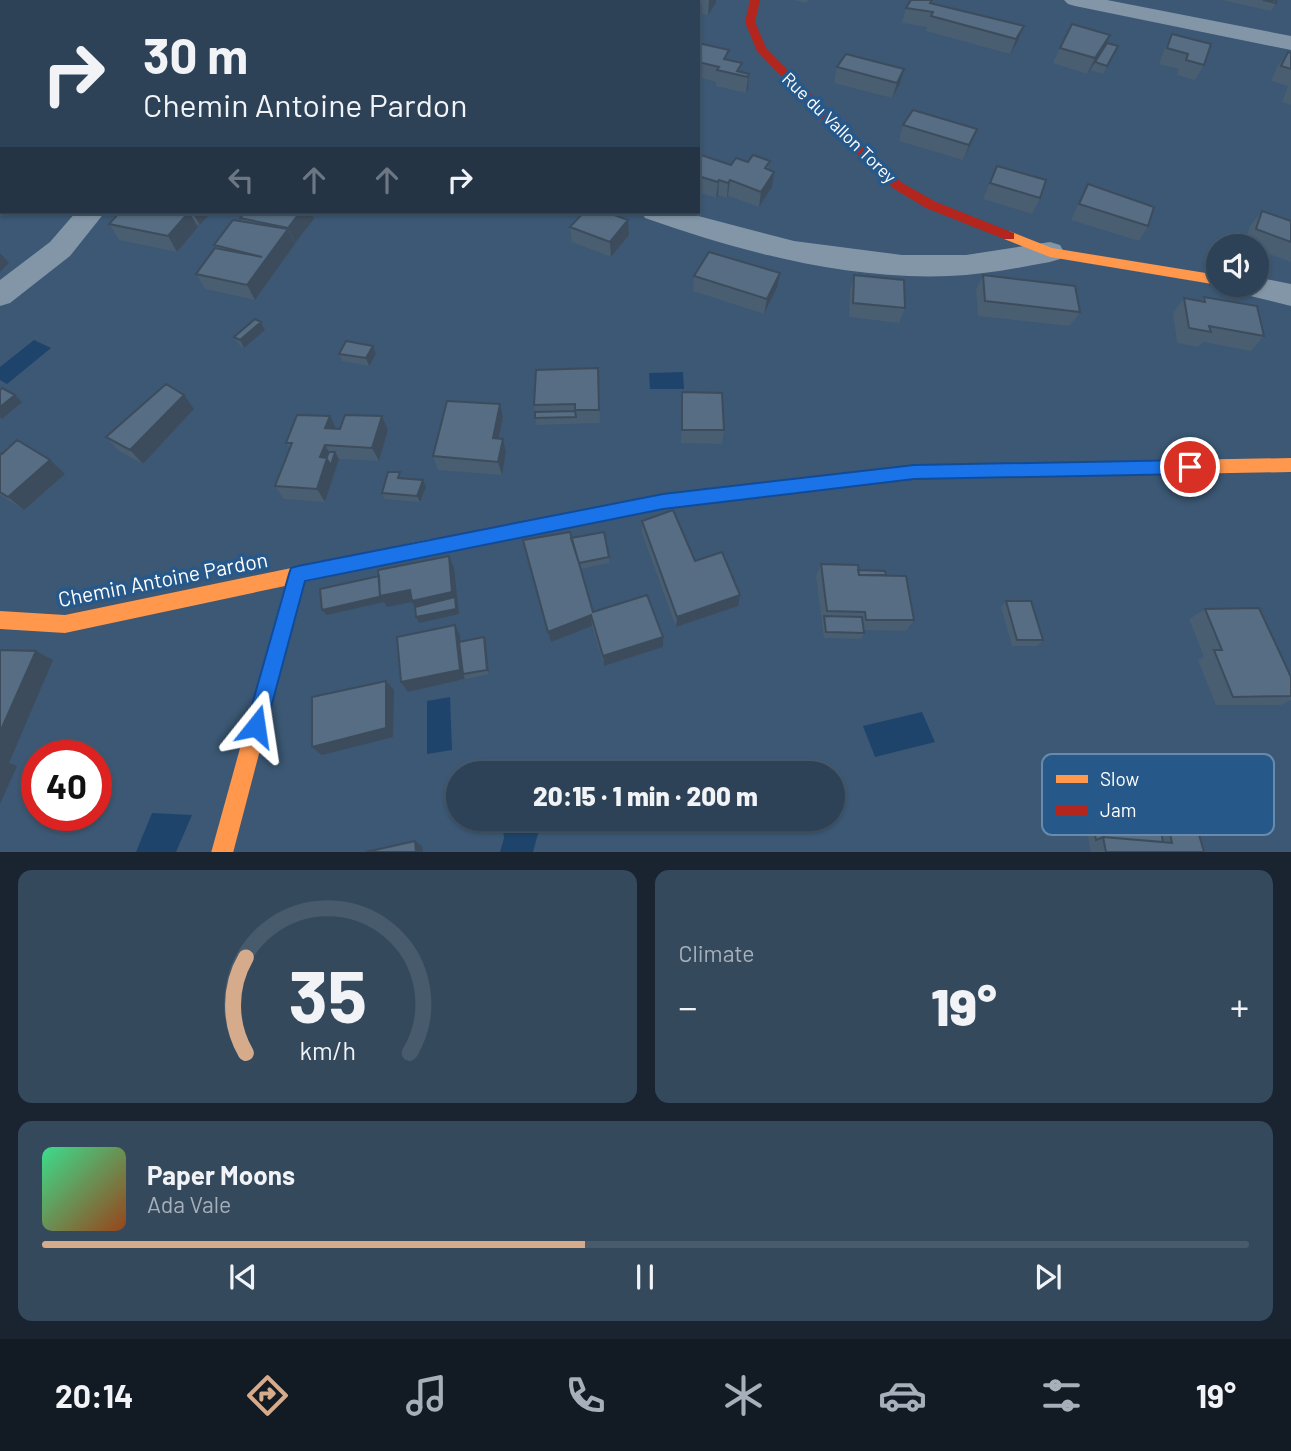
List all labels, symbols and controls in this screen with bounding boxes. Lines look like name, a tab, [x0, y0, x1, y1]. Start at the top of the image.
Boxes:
text: 30 m	[143, 25, 248, 84]
icon: right	[28, 28, 119, 119]
street label: Rue du Vallon Torey	[778, 67, 901, 187]
text: Chemin Antoine Pardon	[143, 85, 468, 123]
icon: left	[222, 161, 260, 199]
icon: ahead	[295, 161, 333, 199]
icon: ahead	[368, 161, 406, 199]
icon: right	[441, 161, 479, 199]
map controls	[1206, 234, 1269, 297]
button: sound	[1206, 234, 1269, 297]
pin	[1160, 437, 1220, 497]
icon: arrive	[1171, 448, 1209, 486]
street label: Chemin Antoine Pardon	[56, 546, 270, 611]
position arrow	[219, 689, 293, 763]
speed limit sign: 40	[21, 740, 112, 831]
legend	[1042, 754, 1274, 835]
text: Slow	[1100, 767, 1139, 790]
text: 20:15 · 1 min · 200 m	[533, 780, 758, 811]
text: Jam	[1100, 798, 1136, 821]
text: Climate	[679, 939, 755, 967]
text: 35	[288, 950, 367, 1038]
text: 19°	[931, 974, 997, 1036]
text: −	[679, 983, 698, 1029]
text: +	[1230, 983, 1249, 1029]
text: km/h	[299, 1034, 356, 1064]
text: Paper Moons	[147, 1159, 295, 1190]
text: Ada Vale	[147, 1190, 231, 1218]
icon: previous	[224, 1258, 262, 1296]
icon: pause	[626, 1258, 664, 1296]
icon: next	[1029, 1258, 1067, 1296]
icon: directions	[243, 1371, 292, 1420]
icon: music	[402, 1371, 451, 1420]
icon: phone	[561, 1371, 610, 1420]
icon: climate	[719, 1371, 768, 1420]
icon: car	[878, 1371, 927, 1420]
icon: filters	[1037, 1371, 1086, 1420]
text: 20:14	[55, 1376, 133, 1414]
text: 19°	[1196, 1376, 1236, 1414]

